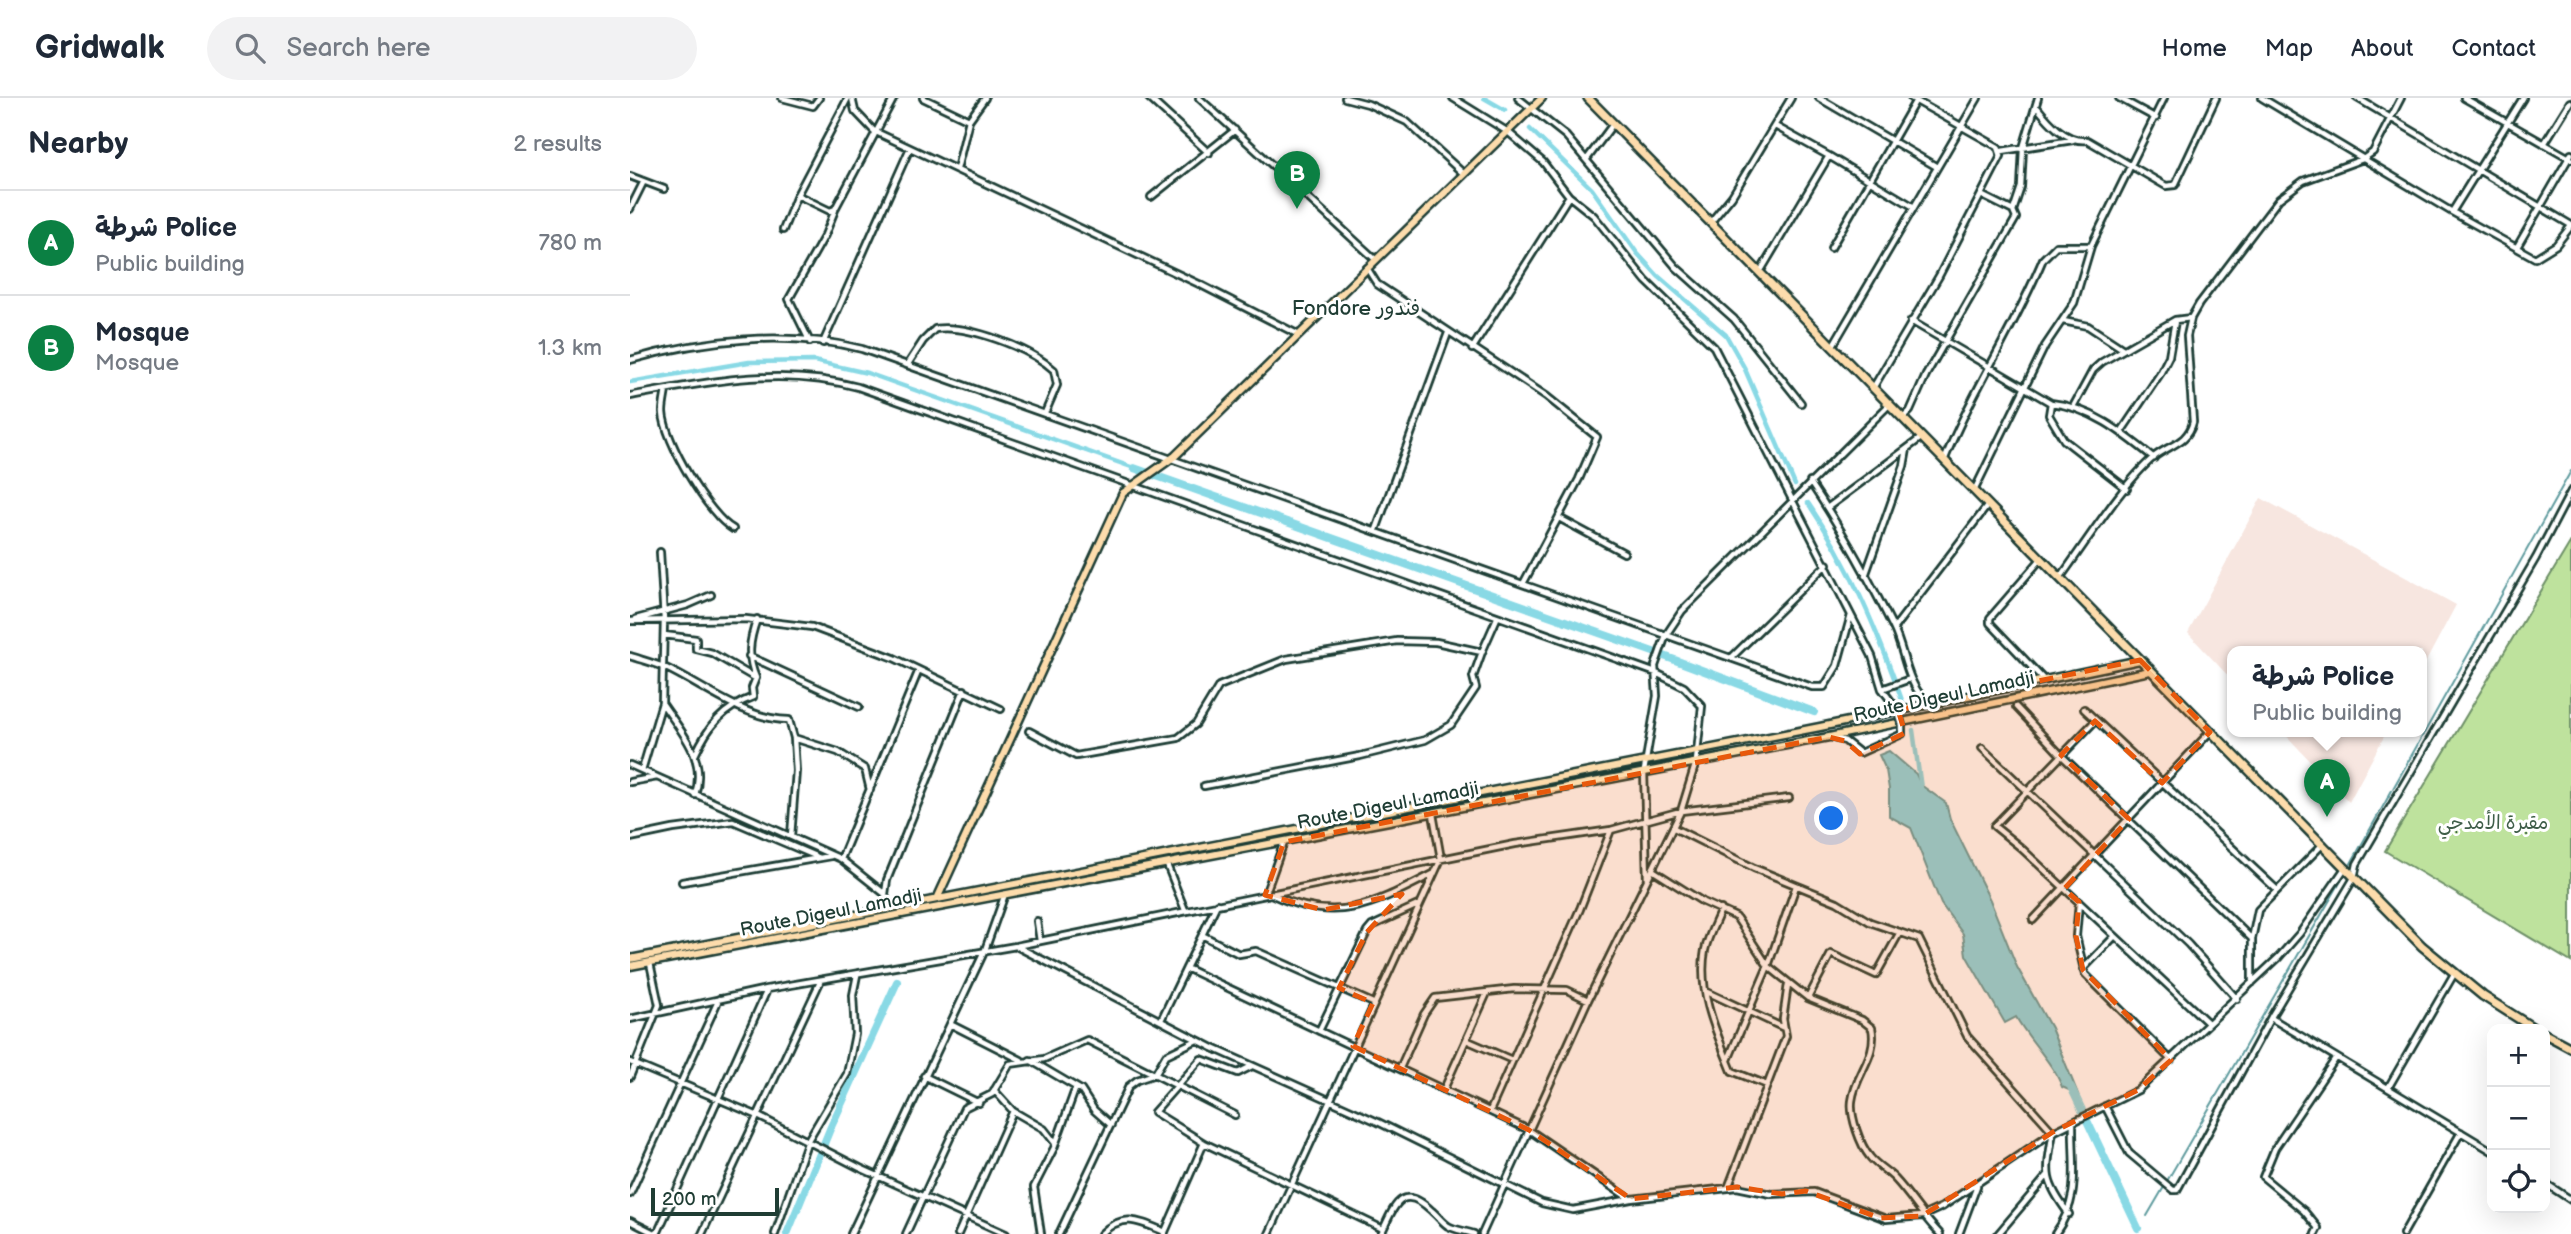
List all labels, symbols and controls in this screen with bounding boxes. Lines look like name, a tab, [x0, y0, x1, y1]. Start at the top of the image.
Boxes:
search box	[207, 17, 697, 80]
text: Gridwalk	[35, 28, 165, 68]
icon: search	[231, 29, 269, 67]
text: Search here	[287, 33, 431, 64]
text: Home	[2162, 34, 2227, 63]
text: Map	[2265, 34, 2313, 63]
text: About	[2351, 34, 2413, 63]
text: Contact	[2451, 34, 2536, 63]
text: Nearby	[28, 126, 128, 162]
text: 2 results	[513, 130, 602, 158]
pin: B	[1274, 151, 1320, 209]
text: شرطة Police	[95, 213, 237, 244]
text: A	[44, 229, 58, 257]
text: 780 m	[539, 229, 602, 257]
text: Public building	[95, 250, 245, 278]
district label: Fondore فندور	[1292, 296, 1420, 321]
text: Mosque	[95, 318, 190, 349]
text: B	[43, 334, 59, 362]
text: 1.3 km	[538, 334, 602, 362]
text: Mosque	[95, 349, 179, 377]
popup	[2227, 646, 2427, 737]
text: شرطة Police	[2252, 662, 2394, 693]
street label: Route Digeul Lamadji	[1851, 667, 2037, 727]
text: Public building	[2252, 699, 2402, 727]
pin: A	[2304, 759, 2350, 817]
street label: Route Digeul Lamadji	[1295, 777, 1481, 835]
your location	[1814, 801, 1848, 835]
park label: مقبرة الأمدجي	[2438, 810, 2548, 839]
street label: Route Digeul Lamadji	[738, 884, 924, 942]
map controls	[2487, 1024, 2550, 1213]
button: +	[2487, 1024, 2550, 1087]
button: −	[2487, 1087, 2550, 1150]
button: locate	[2487, 1150, 2550, 1213]
scale bar	[651, 1185, 779, 1217]
text: 200 m	[662, 1188, 716, 1211]

